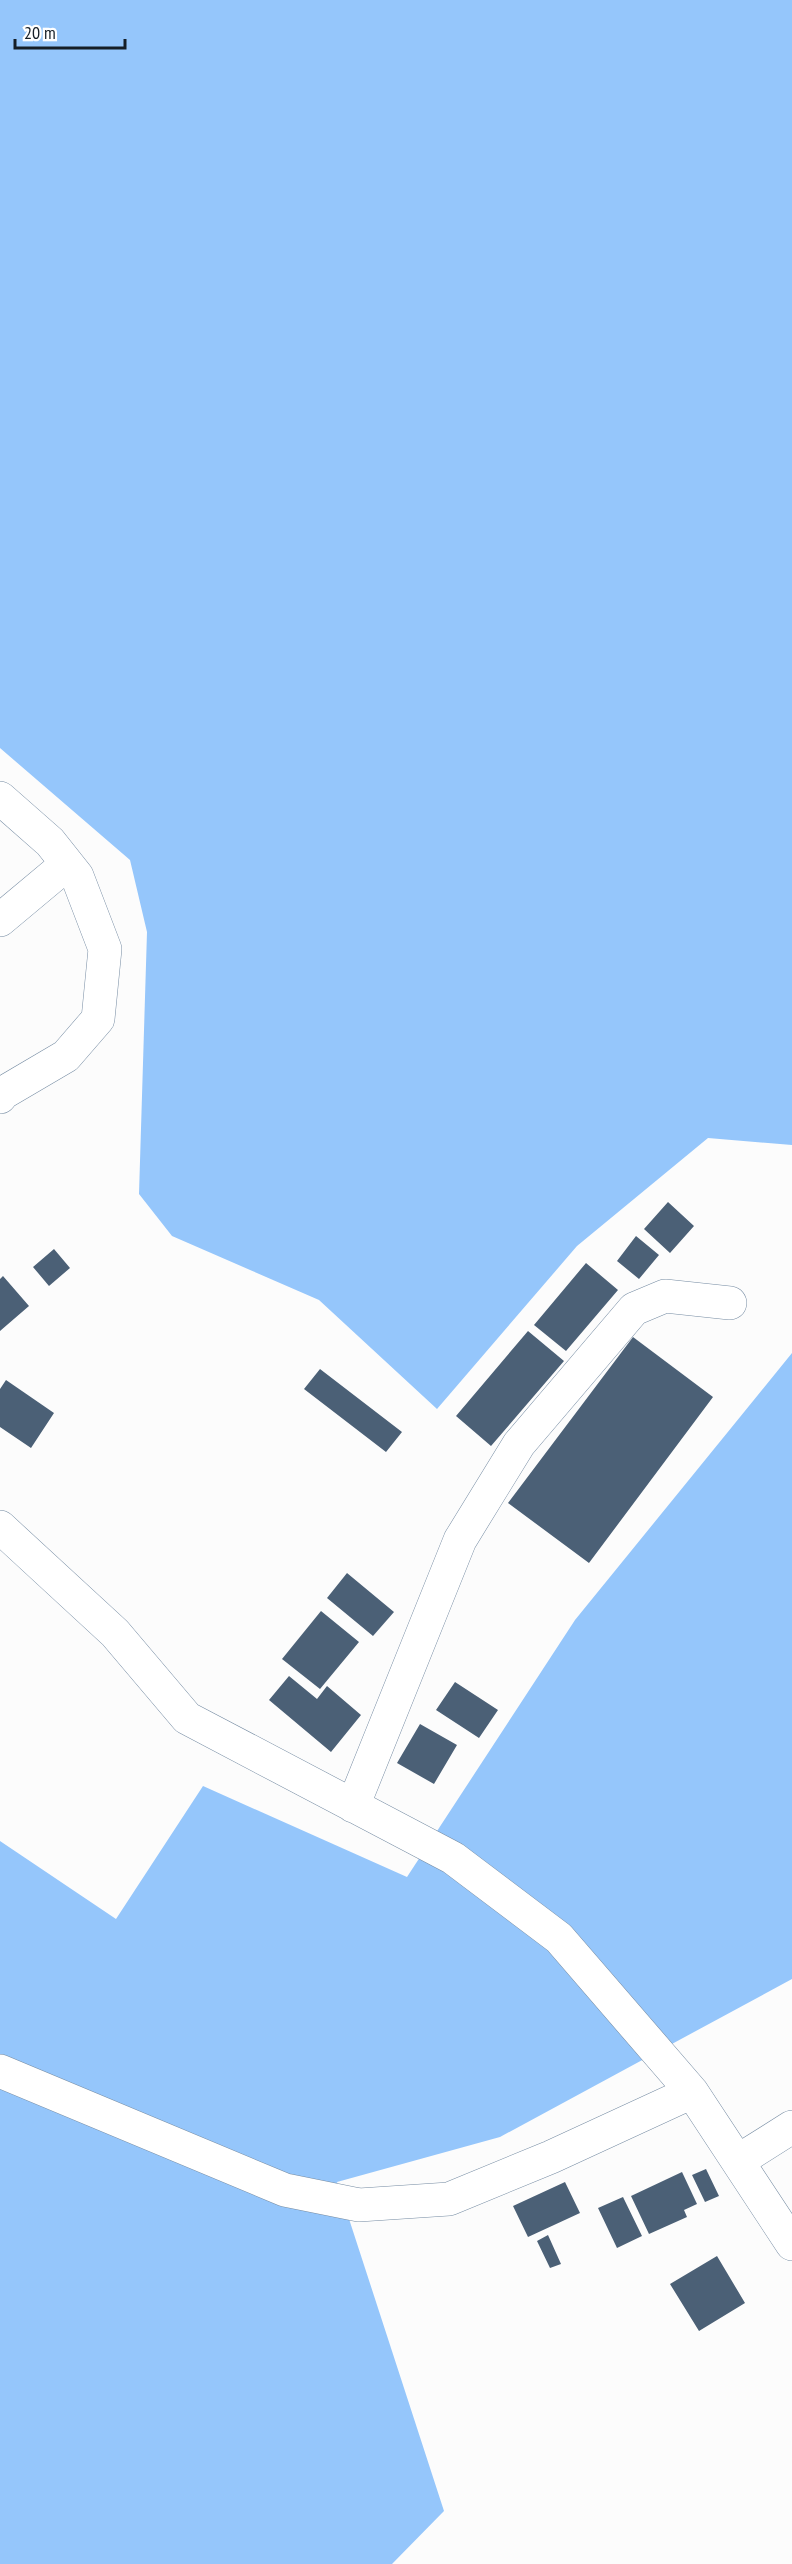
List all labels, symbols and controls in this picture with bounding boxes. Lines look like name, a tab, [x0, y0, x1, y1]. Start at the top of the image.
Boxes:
scale bar	[15, 12, 124, 50]
text: 20 m	[24, 21, 56, 44]

